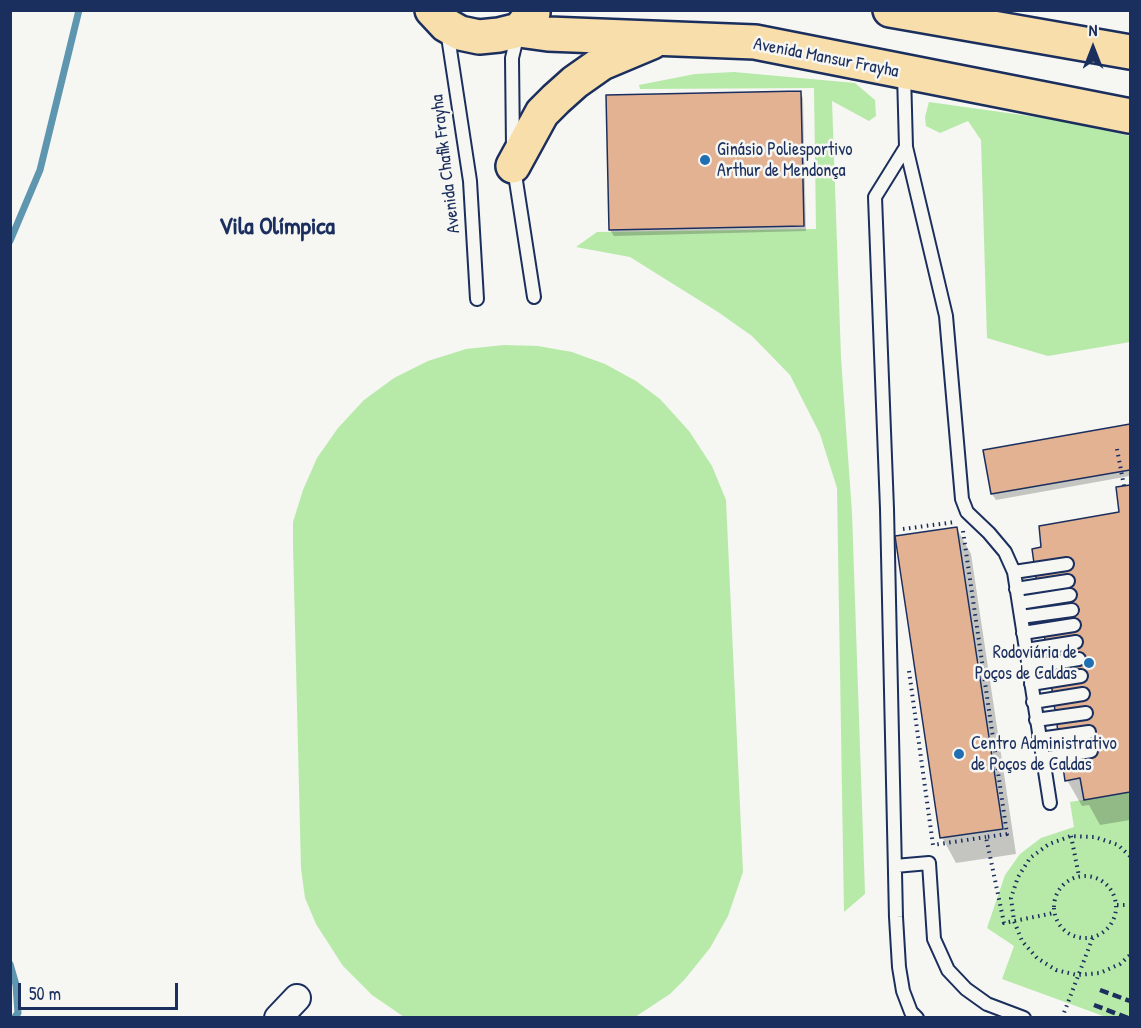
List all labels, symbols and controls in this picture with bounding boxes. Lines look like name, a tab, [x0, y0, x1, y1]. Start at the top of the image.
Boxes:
north arrow	[1063, 18, 1123, 78]
text: N	[1089, 19, 1097, 41]
street label: Avenida Mansur Frayha	[751, 33, 901, 83]
street label: Avenida Chafik Frayha	[427, 93, 465, 235]
place label: Ginásio Poliesportivo Arthur de Mendonça	[717, 139, 853, 182]
marker: Ginásio Poliesportivo Arthur de Mendonça	[698, 153, 712, 167]
district label: Vila Olímpica	[219, 214, 335, 242]
place label: Rodoviária de Poços de Caldas	[975, 642, 1077, 684]
marker: Rodoviária de Poços de Caldas	[1082, 656, 1096, 670]
place label: Centro Administrativo de Poços de Caldas	[971, 733, 1117, 776]
marker: Centro Administrativo de Poços de Caldas	[952, 747, 966, 761]
scale bar	[21, 971, 182, 1009]
text: 50 m	[29, 981, 61, 1006]

